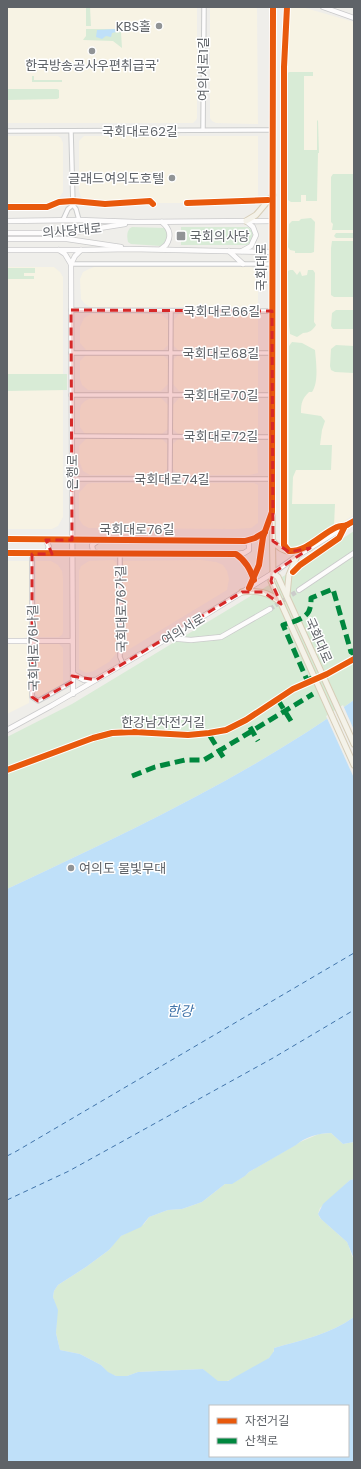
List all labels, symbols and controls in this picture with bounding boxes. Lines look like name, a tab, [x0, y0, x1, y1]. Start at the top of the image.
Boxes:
place label: KBS홀	[116, 17, 151, 36]
marker: KBS홀	[154, 21, 164, 31]
street label: 여의서로1길	[194, 37, 213, 101]
marker: 한국방송공사우편취급국'	[87, 46, 97, 56]
place label: 한국방송공사우편취급국'	[25, 56, 159, 75]
street label: 국회대로62길	[102, 122, 178, 141]
place label: 글래드여의도호텔	[68, 169, 164, 188]
marker: 글래드여의도호텔	[167, 173, 177, 183]
street label: 의사당대로	[41, 218, 103, 243]
place label: 국회의사당	[190, 227, 250, 246]
marker: 국회의사당	[175, 230, 187, 242]
street label: 국회대로	[252, 243, 271, 291]
street label: 국회대로66길	[184, 302, 260, 321]
street label: 국회대로68길	[183, 344, 259, 363]
street label: 국회대로70길	[183, 386, 259, 405]
street label: 국회대로72길	[184, 427, 258, 446]
street label: 은행로	[63, 454, 82, 490]
street label: 국회대로74길	[134, 470, 210, 489]
street label: 국회대로76길	[99, 520, 175, 539]
street label: 국회대로76가길	[111, 565, 132, 653]
street label: 국회대로76나길	[23, 604, 44, 692]
street label: 여의서로	[158, 609, 209, 650]
street label: 국회대로	[300, 614, 337, 666]
street label: 한강남자전거길	[121, 713, 205, 732]
place label: 여의도 물빛무대	[79, 859, 166, 878]
marker: 여의도 물빛무대	[66, 863, 76, 873]
water label: 한강	[167, 1001, 195, 1021]
legend	[209, 1405, 349, 1457]
text: 자전거길	[245, 1412, 289, 1429]
text: 산책로	[245, 1432, 278, 1449]

